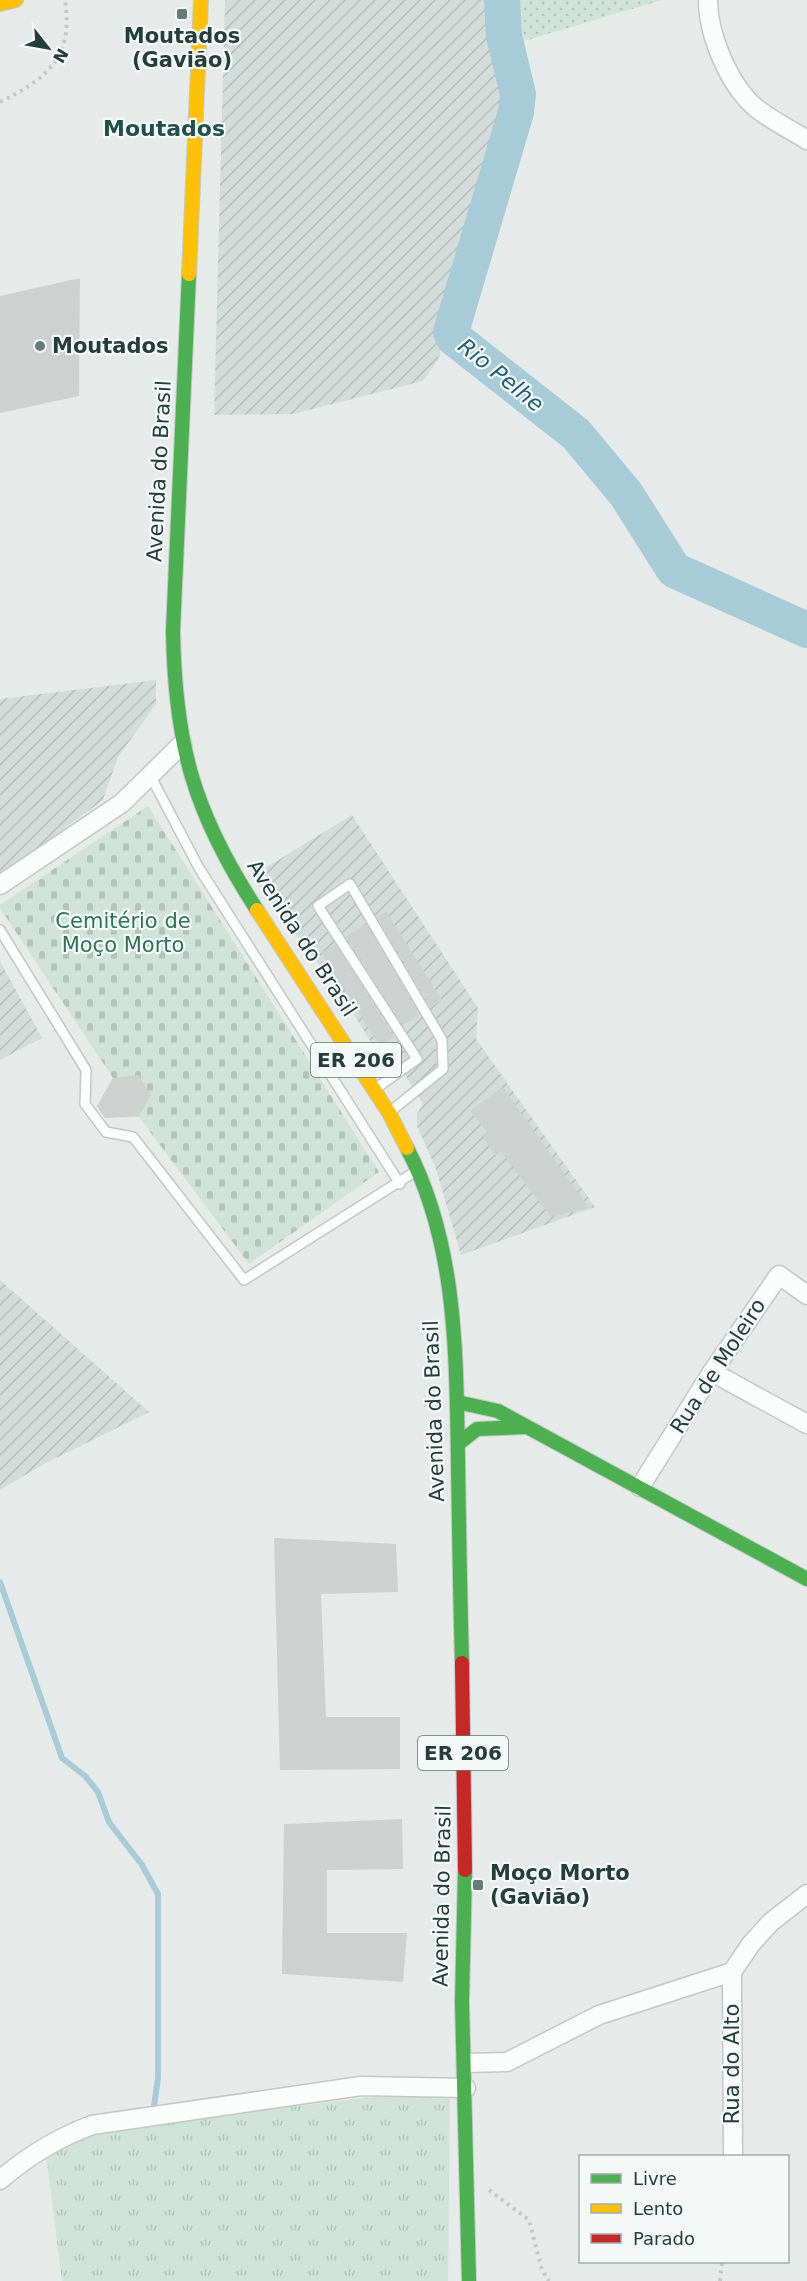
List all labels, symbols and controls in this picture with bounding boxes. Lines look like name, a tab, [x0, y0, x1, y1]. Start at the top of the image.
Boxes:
marker: Moutados (Gavião)	[175, 7, 189, 21]
north arrow	[18, 18, 78, 78]
place label: Moutados (Gavião)	[124, 24, 240, 72]
text: N	[49, 45, 72, 66]
district label: Moutados	[103, 116, 225, 141]
water label: Rio Pelhe	[453, 333, 549, 417]
place label: Moutados	[52, 334, 168, 358]
marker: Moutados	[33, 339, 47, 353]
street label: Avenida do Brasil	[142, 380, 176, 562]
street label: Avenida do Brasil	[242, 855, 362, 1021]
park label: Cemitério de Moço Morto	[55, 909, 191, 957]
road number: ER 206	[311, 1043, 401, 1077]
street label: Rua de Moleiro	[665, 1294, 771, 1438]
street label: Avenida do Brasil	[419, 1320, 449, 1502]
road number: ER 206	[418, 1736, 508, 1770]
street label: Avenida do Brasil	[428, 1805, 456, 1987]
place label: Moço Morto (Gavião)	[490, 1861, 630, 1909]
marker: Moço Morto (Gavião)	[471, 1878, 485, 1892]
street label: Rua do Alto	[720, 2004, 744, 2124]
legend	[579, 2155, 789, 2263]
text: Livre	[633, 2168, 677, 2189]
text: Lento	[633, 2198, 683, 2219]
text: Parado	[633, 2228, 695, 2249]

